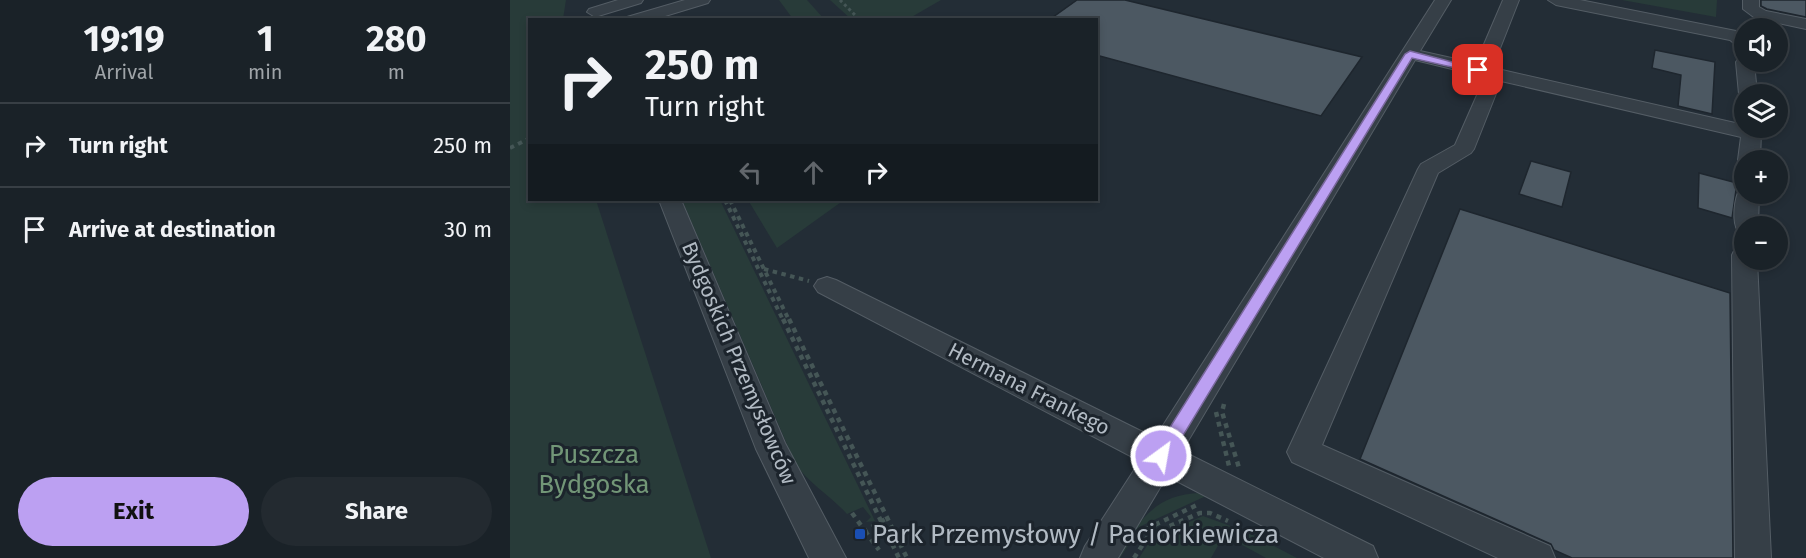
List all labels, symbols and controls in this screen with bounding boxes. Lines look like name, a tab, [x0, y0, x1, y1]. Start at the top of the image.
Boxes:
text: 19:19	[83, 17, 165, 61]
text: 1	[257, 17, 274, 61]
text: 280	[366, 17, 427, 61]
map controls	[1734, 18, 1788, 270]
button: sound	[1734, 18, 1788, 72]
text: 250 m	[645, 40, 759, 90]
icon: right	[546, 42, 624, 120]
pin	[1452, 44, 1503, 95]
icon: arrive	[1461, 53, 1494, 86]
text: Arrival	[95, 60, 153, 84]
text: min	[248, 60, 283, 84]
text: m	[388, 60, 405, 84]
button: layers	[1734, 84, 1788, 138]
text: Turn right	[645, 91, 765, 123]
icon: right	[18, 129, 51, 162]
text: Turn right	[69, 132, 168, 159]
text: 250 m	[433, 132, 492, 159]
button: +	[1734, 150, 1788, 204]
icon: left	[734, 156, 767, 189]
icon: ahead	[797, 156, 830, 189]
icon: right	[860, 156, 893, 189]
icon: arrive	[18, 213, 51, 246]
text: Arrive at destination	[69, 216, 276, 243]
text: 30 m	[444, 216, 492, 243]
button: −	[1734, 216, 1788, 270]
street label: Bydgoskich Przemysłowców	[676, 238, 802, 488]
street label: Hermana Frankego	[944, 337, 1114, 441]
position arrow	[1129, 424, 1193, 488]
park label: Puszcza Bydgoska	[538, 439, 650, 500]
button: Exit	[18, 477, 249, 546]
button: Share	[261, 477, 492, 546]
place label: Park Przemysłowy / Paciorkiewicza	[872, 519, 1279, 550]
marker: Park Przemysłowy / Paciorkiewicza	[853, 527, 867, 541]

